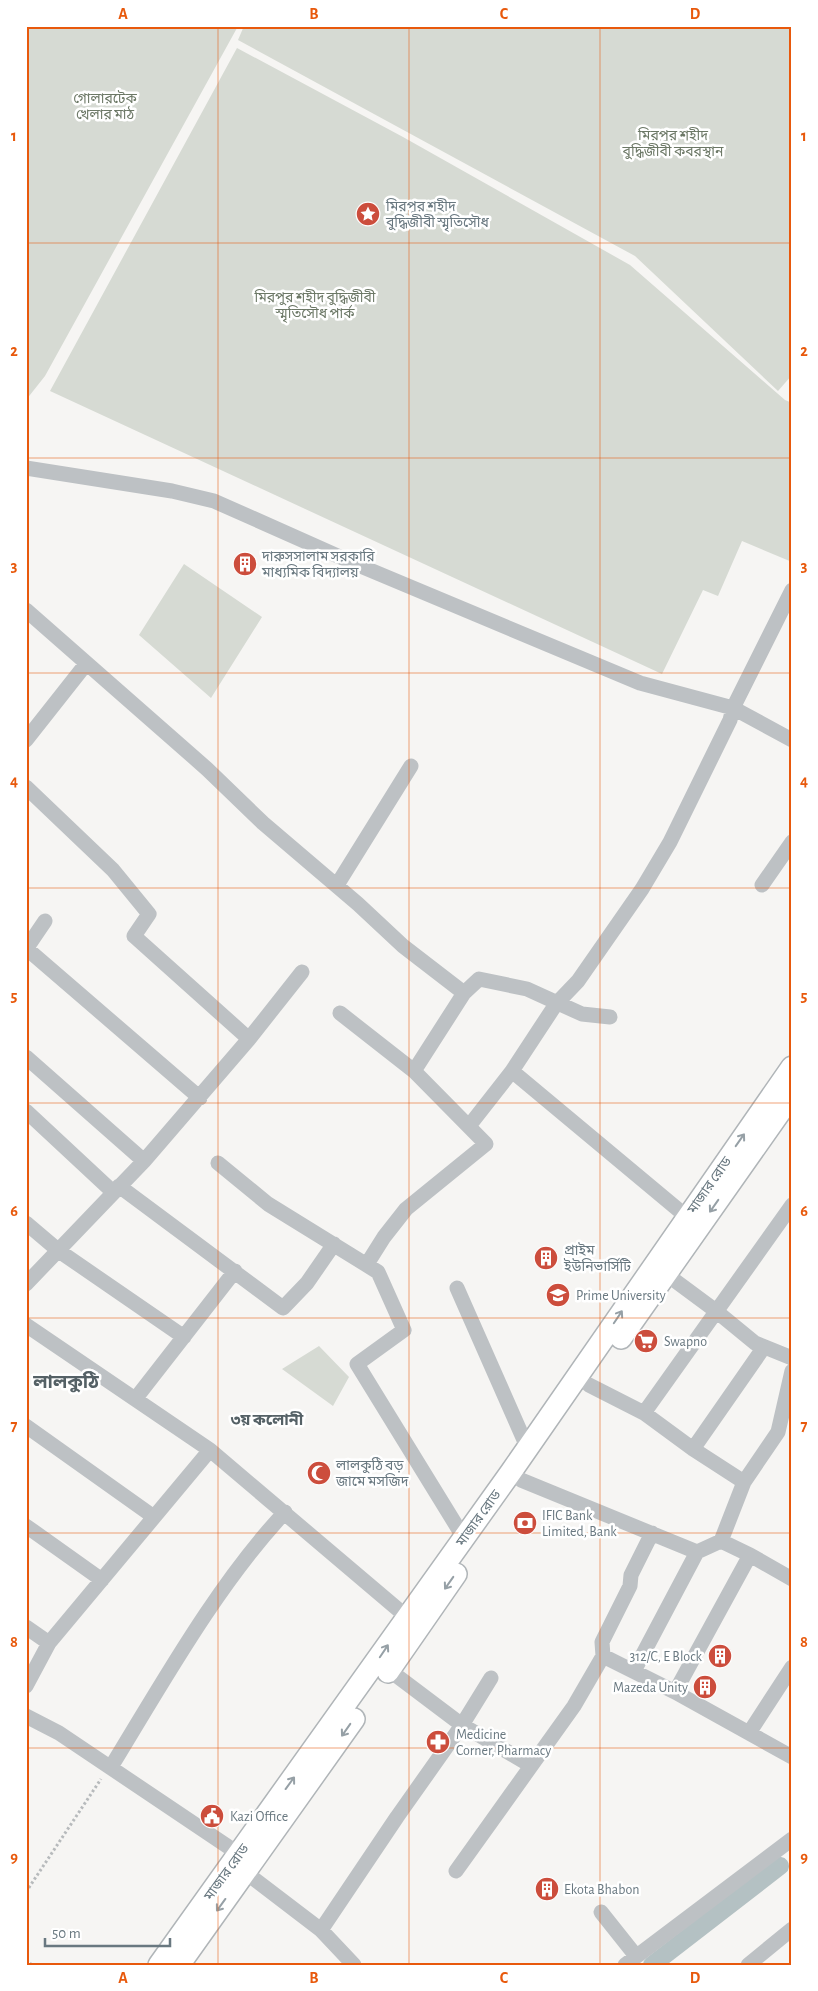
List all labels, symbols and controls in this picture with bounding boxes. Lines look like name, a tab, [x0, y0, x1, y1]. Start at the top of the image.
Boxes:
text: A	[118, 6, 128, 22]
text: B	[309, 6, 319, 22]
text: C	[500, 6, 509, 22]
text: D	[690, 6, 701, 22]
park label: গোলারটেক খেলার মাঠ	[73, 90, 137, 122]
park label: মিরপুর শহীদ বুদ্ধিজীবী কবরস্থান	[622, 127, 724, 160]
text: 1	[11, 128, 17, 144]
text: 1	[801, 128, 807, 144]
place label: মিরপুর শহীদ বুদ্ধিজীবী স্মৃতিসৌধ	[385, 198, 490, 232]
place icon: মিরপুর শহীদ বুদ্ধিজীবী স্মৃতিসৌধ	[355, 201, 381, 227]
park label: মিরপুর শহীদ বুদ্ধিজীবী স্মৃতিসৌধ পার্ক	[253, 289, 376, 323]
text: 2	[10, 343, 18, 359]
text: 2	[800, 343, 808, 359]
place label: দারুসসালাম সরকারি মাধ্যমিক বিদ্যালয়	[261, 548, 375, 580]
building icon: দারুসসালাম সরকারি মাধ্যমিক বিদ্যালয়	[232, 551, 258, 577]
text: 3	[11, 558, 18, 574]
text: 3	[801, 558, 808, 574]
text: 4	[10, 773, 18, 789]
text: 4	[800, 773, 808, 789]
text: 5	[11, 988, 18, 1004]
text: 5	[801, 988, 808, 1004]
one-way arrow	[735, 1133, 745, 1147]
street label: মাজার রোড	[685, 1154, 735, 1217]
one-way arrow	[709, 1199, 719, 1213]
text: 6	[10, 1203, 18, 1219]
text: 6	[800, 1203, 808, 1219]
place label: প্রাইম ইউনিভার্সিটি	[563, 1242, 631, 1274]
building icon: প্রাইম ইউনিভার্সিটি	[533, 1245, 559, 1271]
school or university icon: Prime University	[545, 1282, 571, 1308]
place label: Prime University	[576, 1289, 666, 1303]
one-way arrow	[613, 1310, 623, 1324]
supermarket icon: Swapno	[633, 1328, 659, 1354]
place label: Swapno	[664, 1335, 707, 1349]
district label: লালকুঠি	[32, 1371, 99, 1393]
district label: ৩য় কলোনী	[231, 1411, 304, 1428]
text: 7	[11, 1418, 18, 1434]
text: 7	[801, 1418, 808, 1434]
place label: লালকুঠি বড় জামে মসজিদ	[335, 1457, 409, 1489]
mosque icon: লালকুঠি বড় জামে মসজিদ	[306, 1460, 332, 1486]
street label: মাজার রোড	[453, 1487, 504, 1550]
place label: IFIC Bank Limited, Bank	[542, 1509, 617, 1539]
bank icon: IFIC Bank Limited, Bank	[512, 1510, 538, 1536]
one-way arrow	[444, 1576, 454, 1590]
text: 8	[10, 1634, 18, 1650]
text: 8	[800, 1634, 808, 1650]
building icon: 312/C, E Block	[707, 1643, 733, 1669]
one-way arrow	[379, 1644, 390, 1658]
place label: 312/C, E Block	[630, 1650, 703, 1664]
building icon: Mazeda Unity	[692, 1674, 718, 1700]
place label: Mazeda Unity	[613, 1681, 688, 1695]
one-way arrow	[341, 1723, 351, 1737]
place label: Medicine Corner, Pharmacy	[456, 1728, 551, 1758]
pharmacy icon: Medicine Corner, Pharmacy	[425, 1729, 451, 1755]
one-way arrow	[285, 1776, 295, 1790]
public building icon: Kazi Office	[199, 1803, 225, 1829]
place label: Kazi Office	[230, 1810, 288, 1824]
street label: মাজার রোড	[201, 1841, 252, 1904]
text: 9	[10, 1849, 18, 1865]
text: 9	[800, 1849, 808, 1865]
building icon: Ekota Bhabon	[534, 1876, 560, 1902]
place label: Ekota Bhabon	[564, 1883, 639, 1897]
one-way arrow	[216, 1898, 226, 1912]
scale bar	[45, 1916, 170, 1948]
text: 50 m	[52, 1926, 81, 1941]
text: A	[118, 1970, 128, 1986]
text: B	[309, 1970, 319, 1986]
text: C	[500, 1970, 509, 1986]
text: D	[690, 1970, 701, 1986]

